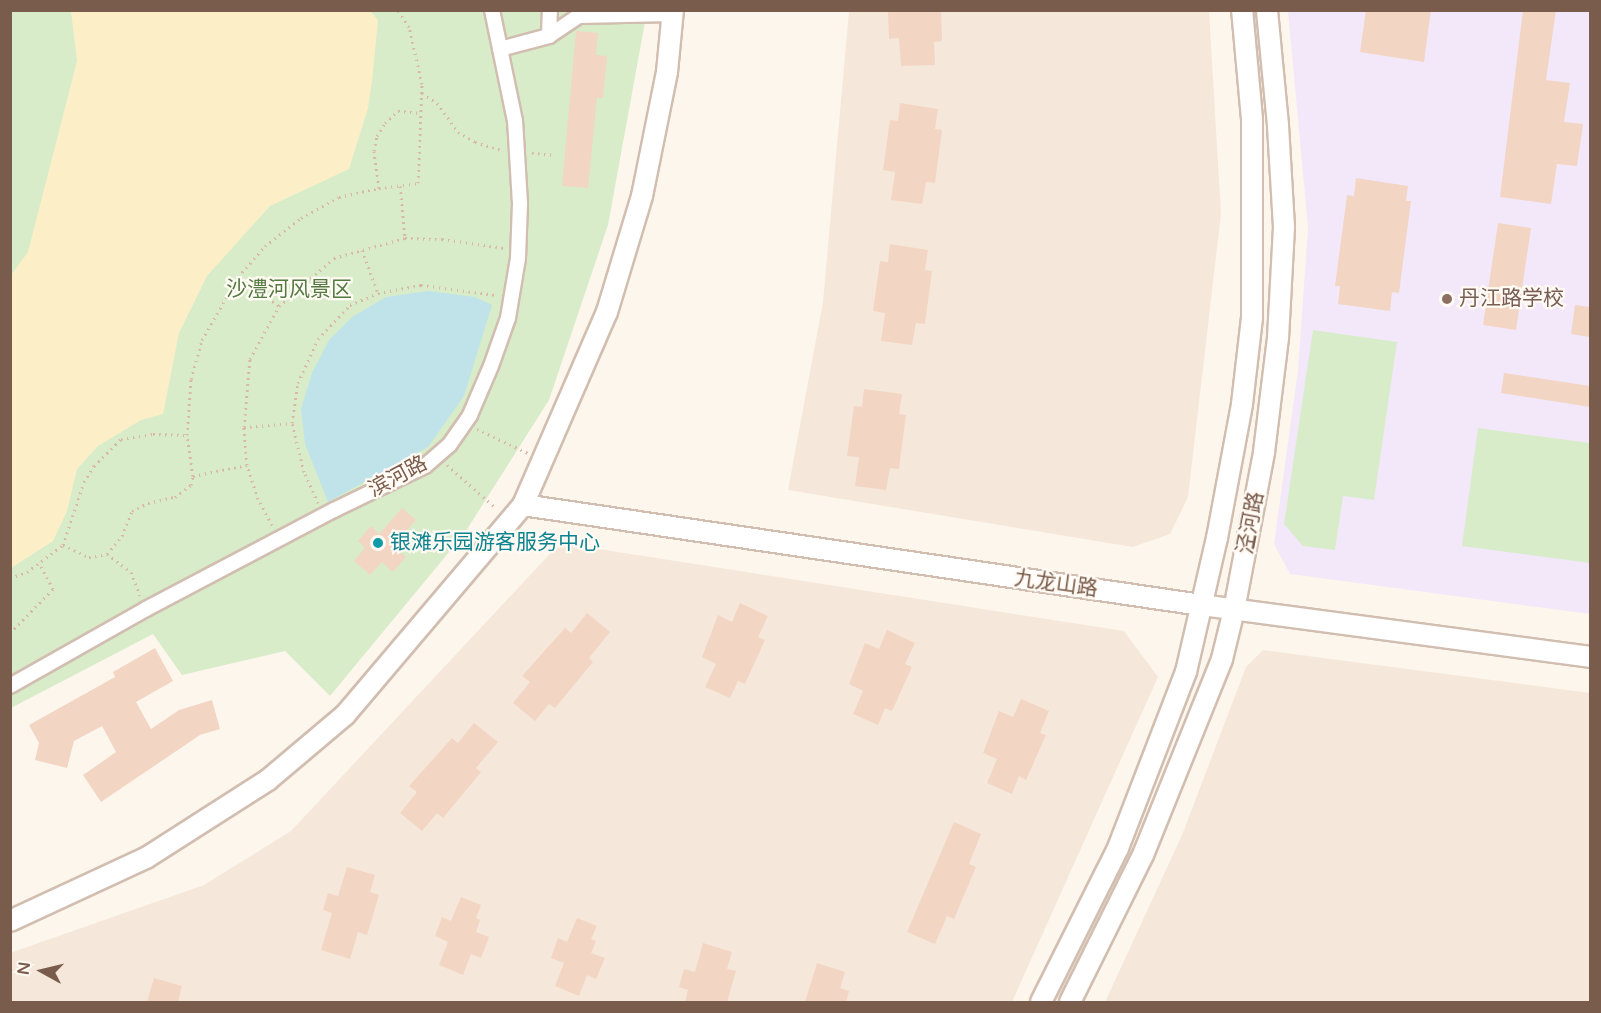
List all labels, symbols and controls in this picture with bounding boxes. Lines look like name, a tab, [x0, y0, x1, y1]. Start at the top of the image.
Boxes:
park label: 沙澧河风景区	[226, 277, 352, 303]
place label: 丹江路学校	[1459, 286, 1564, 312]
marker: 丹江路学校	[1440, 292, 1454, 306]
street label: 滨河路	[364, 451, 432, 503]
street label: 泾河路	[1233, 490, 1269, 556]
place label: 银滩乐园游客服务中心	[390, 530, 600, 556]
marker: 银滩乐园游客服务中心	[371, 536, 385, 550]
street label: 九龙山路	[1013, 566, 1099, 602]
north arrow	[12, 941, 72, 1001]
text: N	[13, 961, 35, 976]

